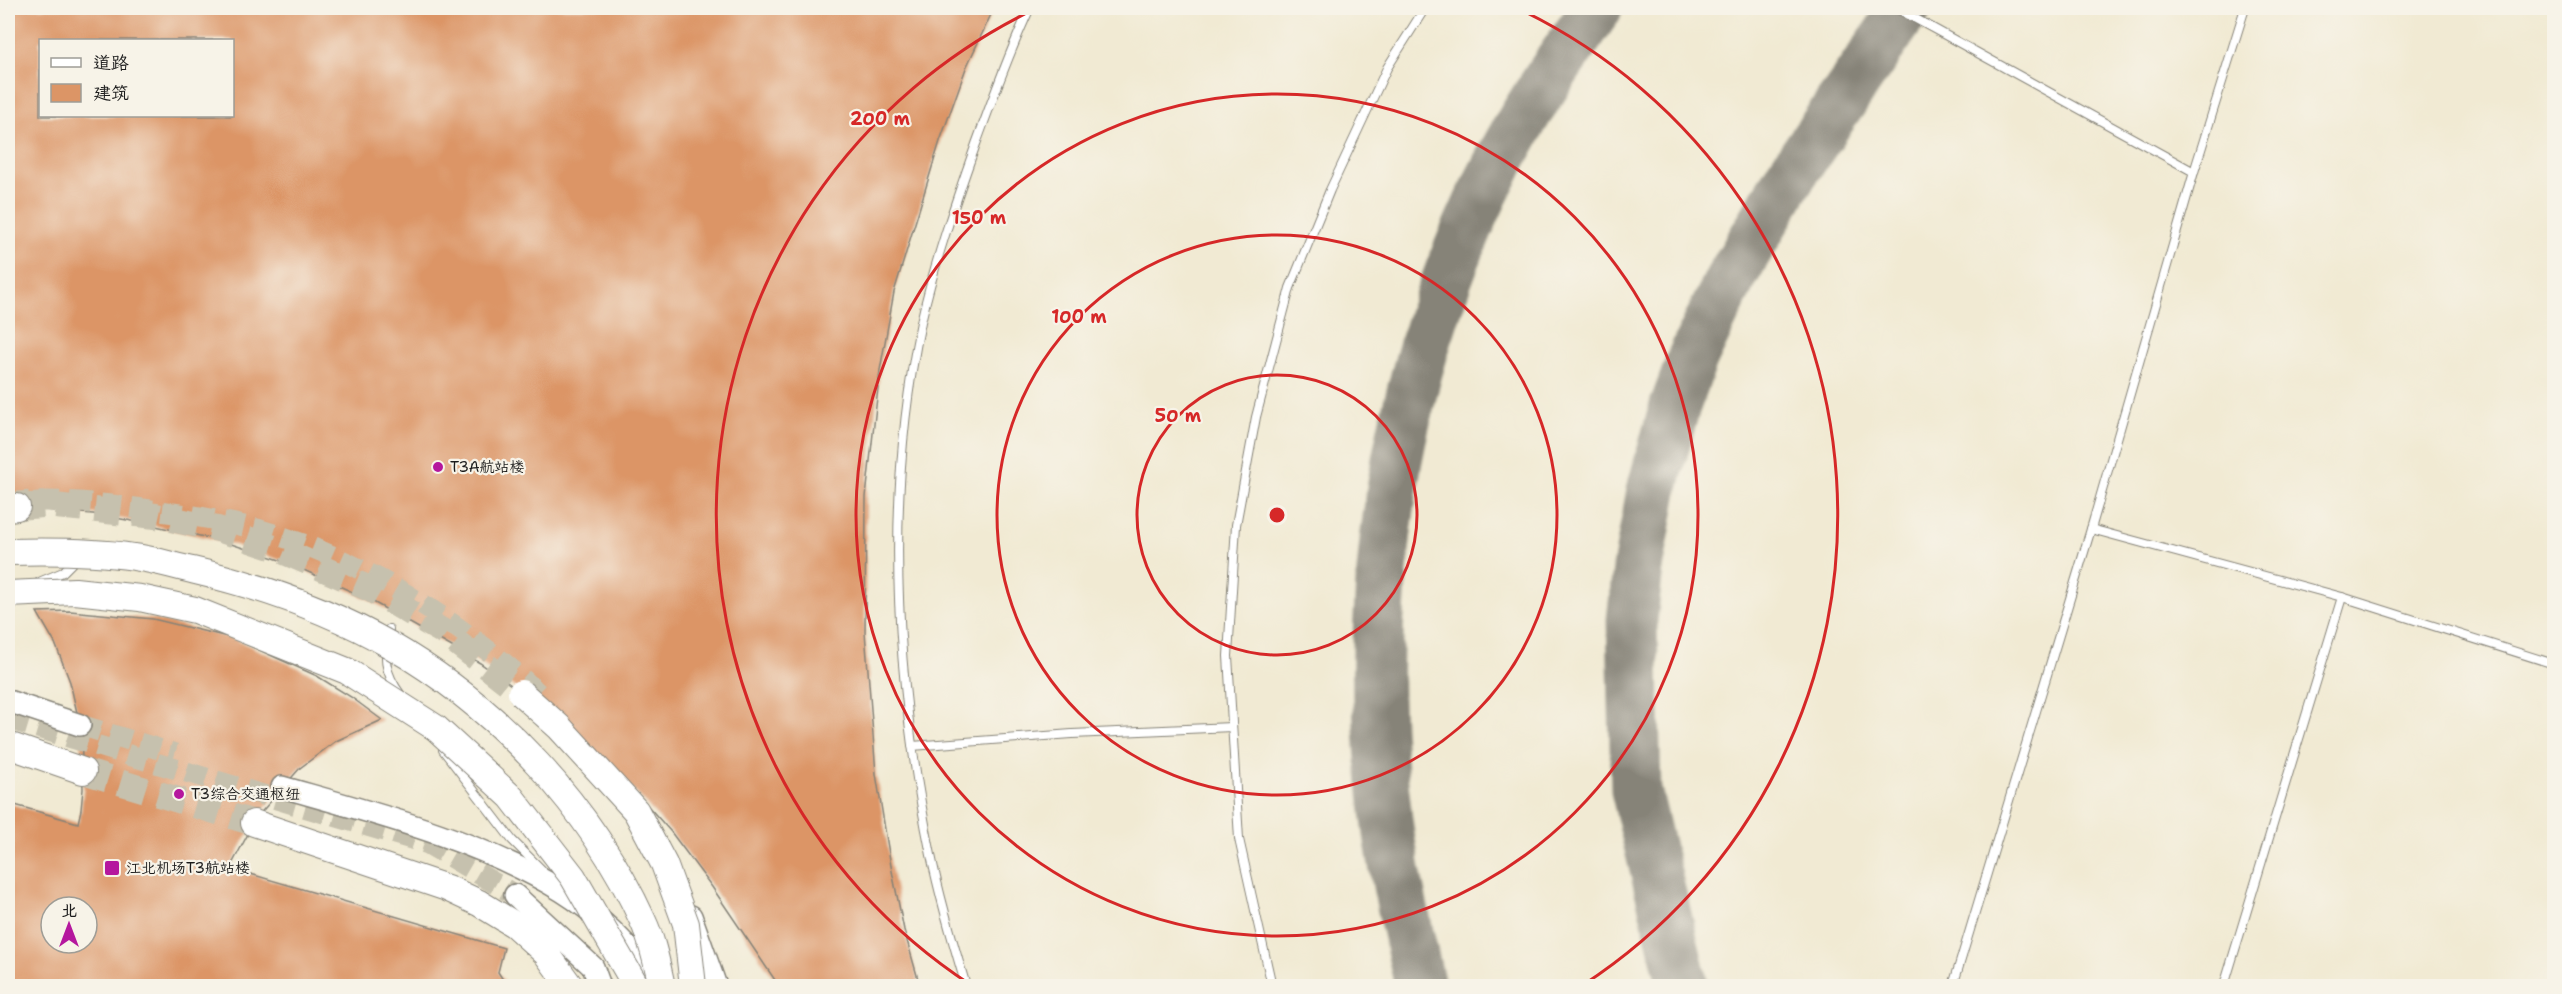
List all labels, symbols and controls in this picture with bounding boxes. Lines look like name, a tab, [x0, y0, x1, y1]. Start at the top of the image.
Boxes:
legend	[39, 39, 234, 117]
text: 道路	[93, 51, 129, 75]
text: 建筑	[93, 81, 129, 105]
text: 200 m	[850, 107, 911, 131]
text: 150 m	[952, 206, 1007, 230]
text: 100 m	[1051, 305, 1107, 329]
text: 50 m	[1155, 404, 1202, 428]
place label: T3A航站楼	[450, 457, 525, 477]
marker: T3A航站楼	[431, 460, 445, 474]
centre of rings	[1267, 505, 1287, 525]
place label: T3综合交通枢纽	[191, 784, 300, 804]
marker: T3综合交通枢纽	[172, 787, 186, 801]
place label: 江北机场T3航站楼	[126, 858, 250, 878]
marker: 江北机场T3航站楼	[103, 859, 121, 877]
north arrow	[39, 895, 99, 955]
text: 北	[61, 900, 77, 921]

